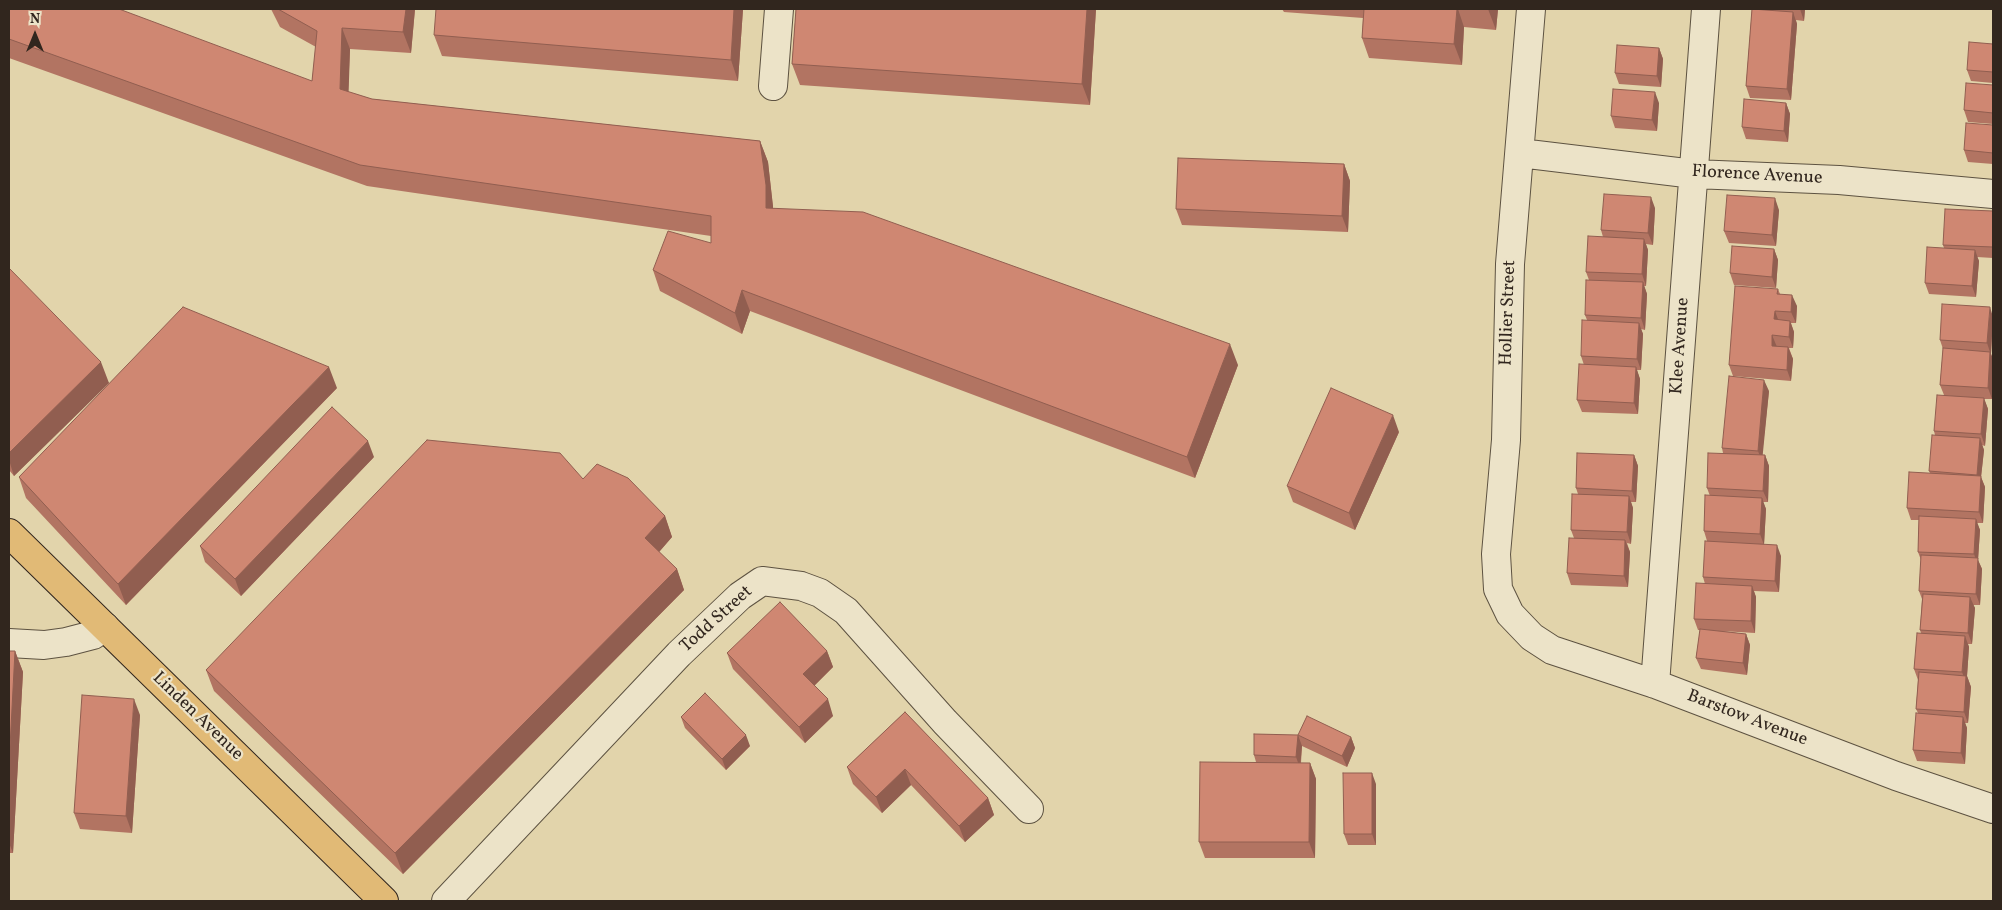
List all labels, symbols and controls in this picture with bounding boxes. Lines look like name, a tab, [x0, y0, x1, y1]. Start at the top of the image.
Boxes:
north arrow	[10, 10, 60, 60]
text: N	[30, 10, 40, 29]
street label: Florence Avenue	[1691, 162, 1823, 190]
street label: Hollier Street	[1496, 260, 1522, 366]
street label: Klee Avenue	[1667, 297, 1695, 395]
street label: Todd Street	[676, 582, 758, 658]
street label: Linden Avenue	[147, 668, 247, 766]
street label: Barstow Avenue	[1684, 686, 1810, 752]

